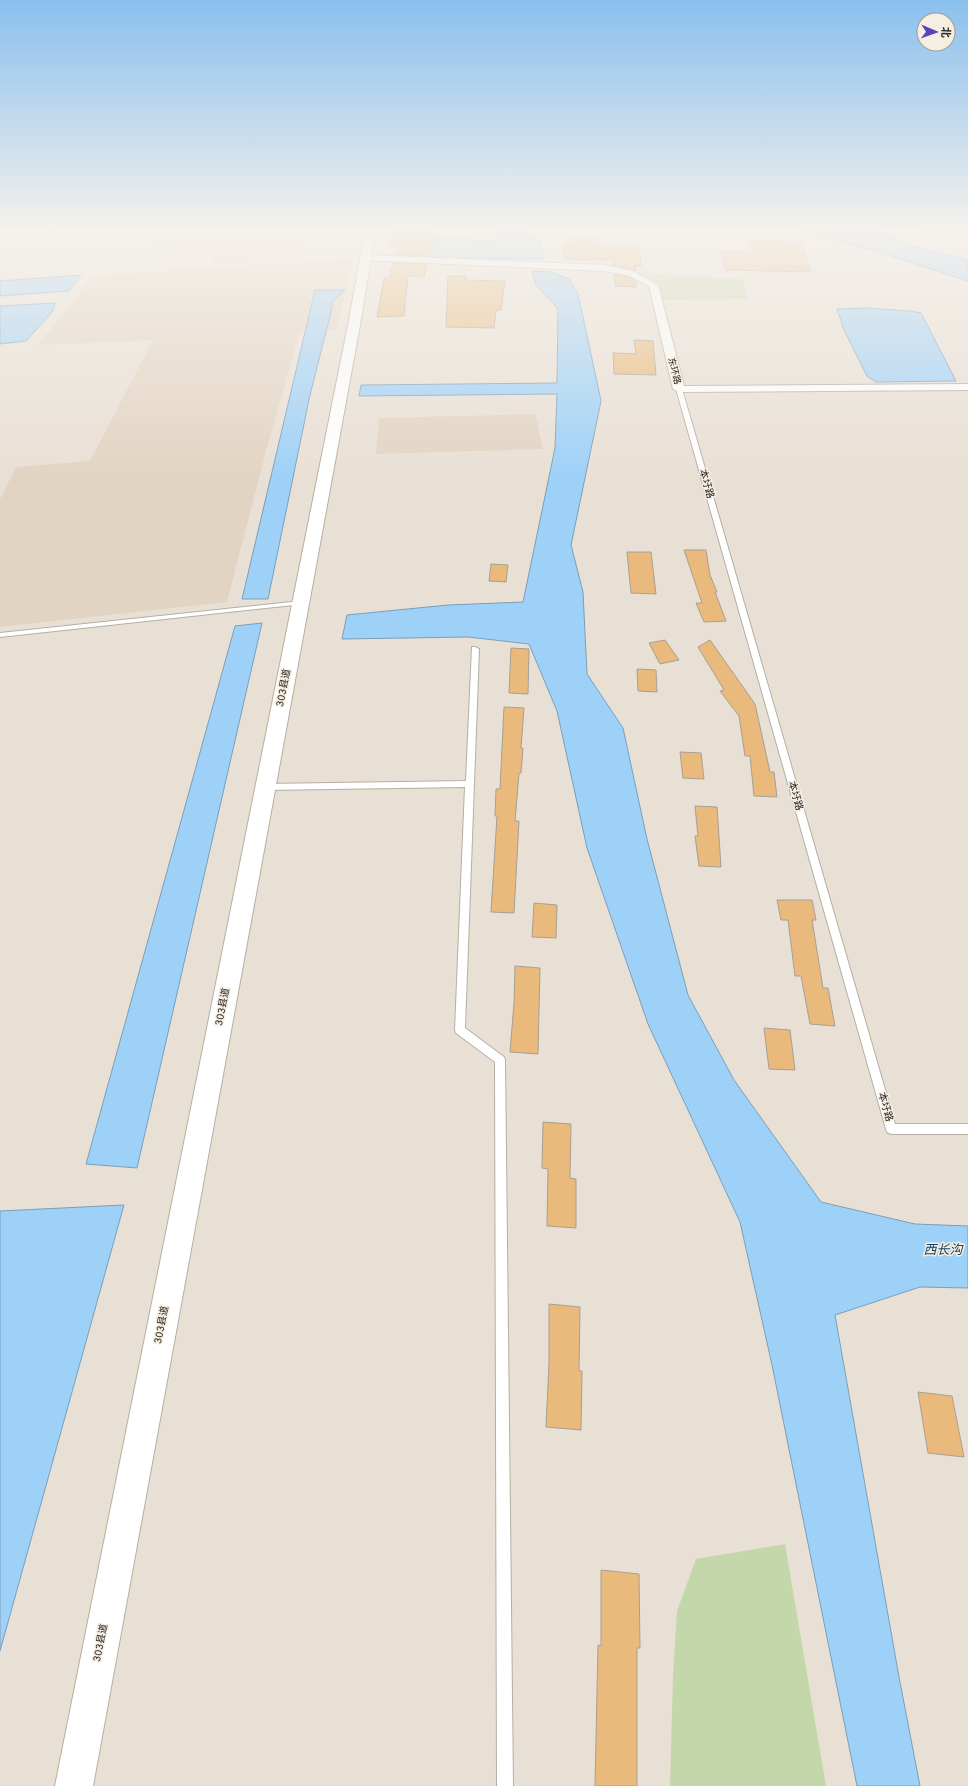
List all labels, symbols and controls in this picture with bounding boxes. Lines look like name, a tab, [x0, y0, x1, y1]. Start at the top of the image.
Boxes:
north arrow	[916, 12, 956, 52]
text: 北	[938, 27, 952, 38]
street label: 东环路	[665, 357, 683, 385]
street label: 本圩路	[696, 468, 716, 500]
street label: 303县道	[274, 668, 294, 708]
street label: 本圩路	[785, 780, 805, 812]
street label: 303县道	[213, 987, 233, 1027]
street label: 本圩路	[875, 1091, 895, 1123]
water label: 西长沟	[923, 1243, 964, 1259]
street label: 303县道	[152, 1305, 172, 1345]
street label: 303县道	[91, 1623, 111, 1663]

